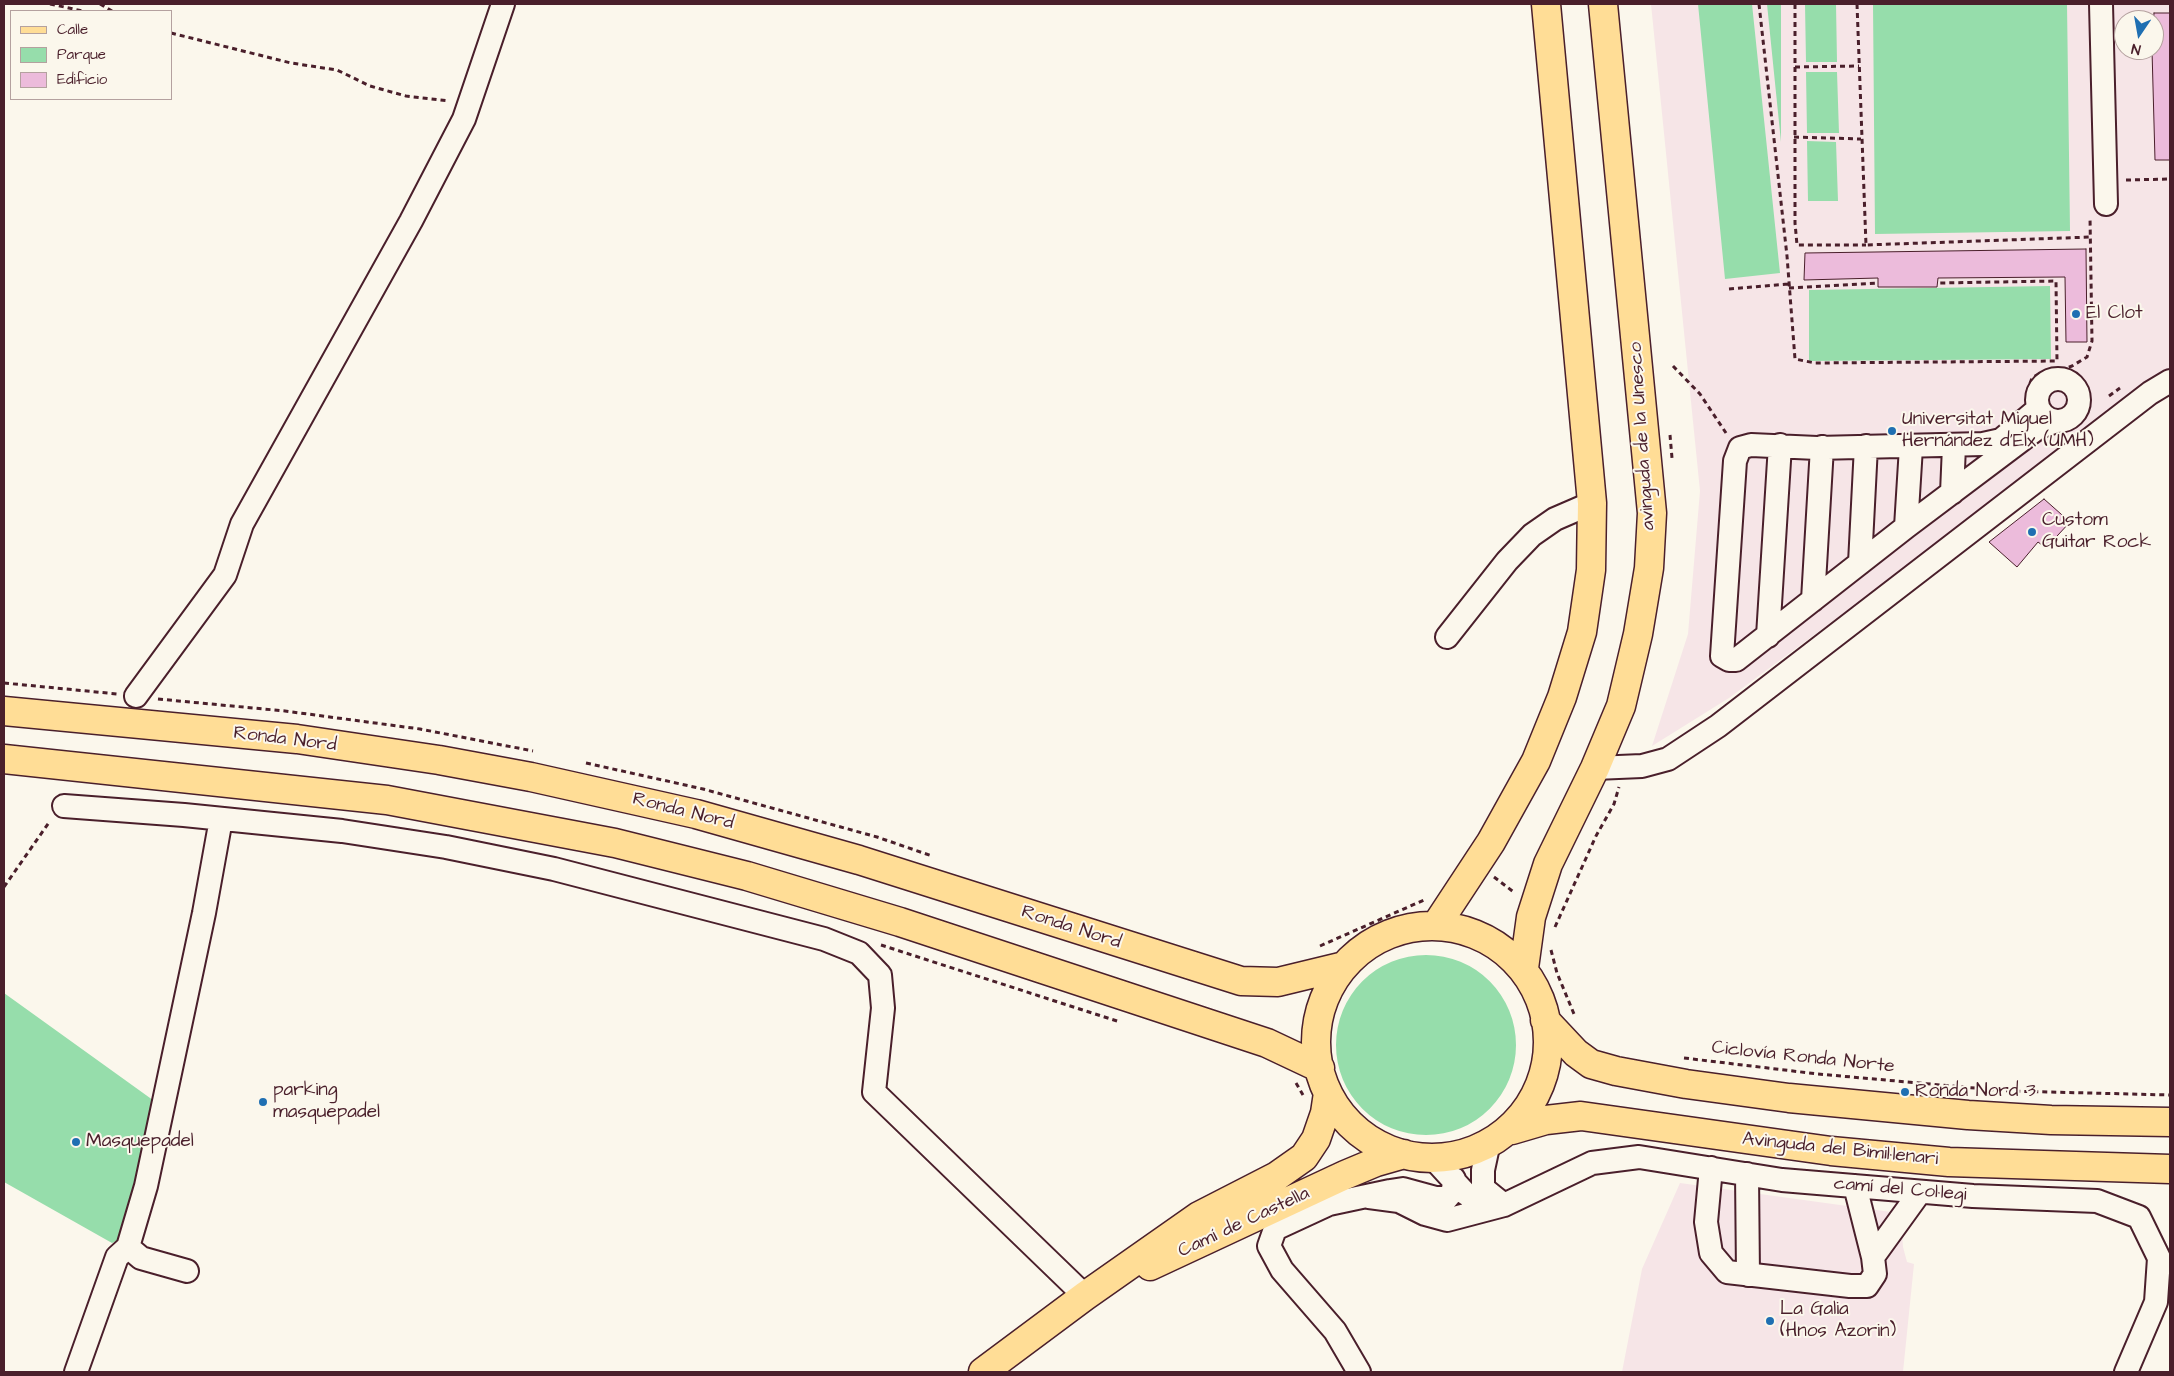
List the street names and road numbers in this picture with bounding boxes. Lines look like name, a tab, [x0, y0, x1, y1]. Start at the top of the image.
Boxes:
street label: avinguda de la Unesco	[1625, 341, 1661, 531]
street label: Ronda Nord	[232, 722, 338, 758]
street label: Ronda Nord	[630, 788, 736, 836]
street label: Ronda Nord	[1018, 901, 1124, 955]
street label: Ciclovía Ronda Norte	[1710, 1037, 1896, 1079]
street label: Avinguda del Bimil·lenari	[1741, 1128, 1939, 1172]
street label: camí del Col·legi	[1833, 1173, 1967, 1207]
street label: Camí de Castella	[1175, 1183, 1313, 1263]

